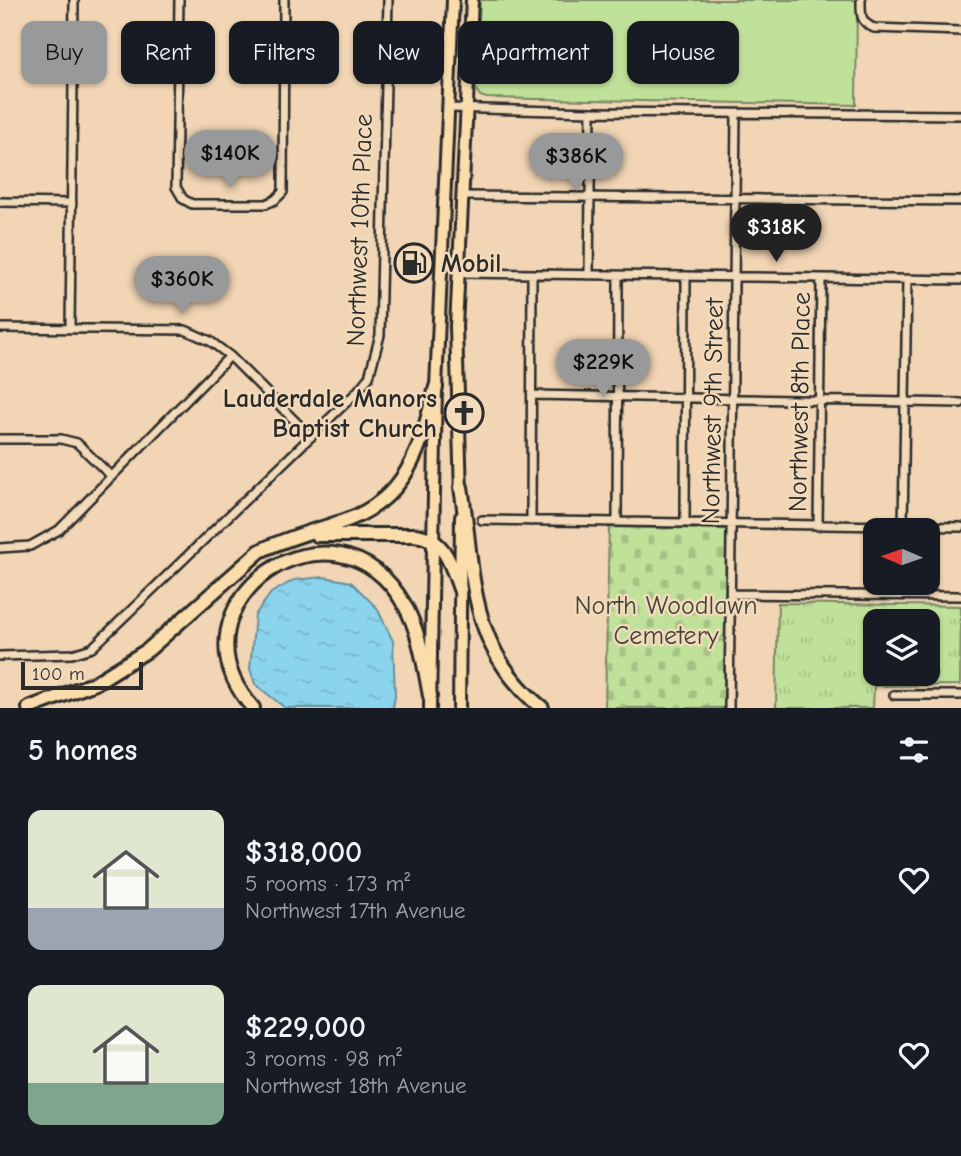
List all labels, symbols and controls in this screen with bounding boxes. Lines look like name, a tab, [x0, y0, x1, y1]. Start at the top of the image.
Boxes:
chip: Buy	[21, 21, 107, 84]
chip: Rent	[121, 21, 215, 84]
chip: Filters	[229, 21, 339, 84]
chip: New	[353, 21, 444, 84]
chip: Apartment	[458, 21, 613, 84]
chip: House	[627, 21, 739, 84]
street label: Northwest 10th Place	[341, 113, 379, 347]
pin: $140K	[181, 130, 279, 190]
pin: $386K	[527, 134, 625, 193]
text: $140K	[200, 139, 260, 166]
text: $386K	[545, 142, 607, 169]
pin: $318K	[727, 204, 825, 264]
text: $318K	[747, 213, 805, 240]
fuel station icon: Mobil	[393, 242, 435, 284]
place label: Mobil	[441, 249, 502, 279]
pin: $360K	[133, 256, 231, 316]
text: $360K	[150, 265, 214, 292]
street label: Northwest 8th Place	[783, 292, 817, 512]
street label: Northwest 9th Street	[696, 296, 730, 525]
pin: $229K	[554, 340, 652, 399]
text: $229K	[572, 348, 634, 375]
place label: Lauderdale Manors Baptist Church	[223, 384, 437, 444]
church icon: Lauderdale Manors Baptist Church	[443, 392, 485, 434]
north arrow	[863, 518, 940, 595]
map controls	[863, 518, 940, 686]
park label: North Woodlawn Cemetery	[574, 591, 758, 651]
button: layers	[863, 609, 940, 686]
scale bar	[21, 659, 144, 691]
text: 100 m	[32, 663, 85, 685]
icon: filters	[895, 731, 933, 769]
text: 5 homes	[28, 733, 137, 768]
text: $318,000	[245, 835, 362, 870]
icon: home	[84, 838, 168, 922]
icon: heart	[895, 861, 933, 899]
text: 5 rooms · 173 m²	[245, 870, 410, 897]
text: Northwest 17th Avenue	[245, 897, 466, 924]
text: $229,000	[245, 1010, 366, 1045]
icon: home	[84, 1013, 168, 1097]
icon: heart	[895, 1036, 933, 1074]
text: 3 rooms · 98 m²	[245, 1045, 402, 1072]
text: Northwest 18th Avenue	[245, 1072, 467, 1099]

